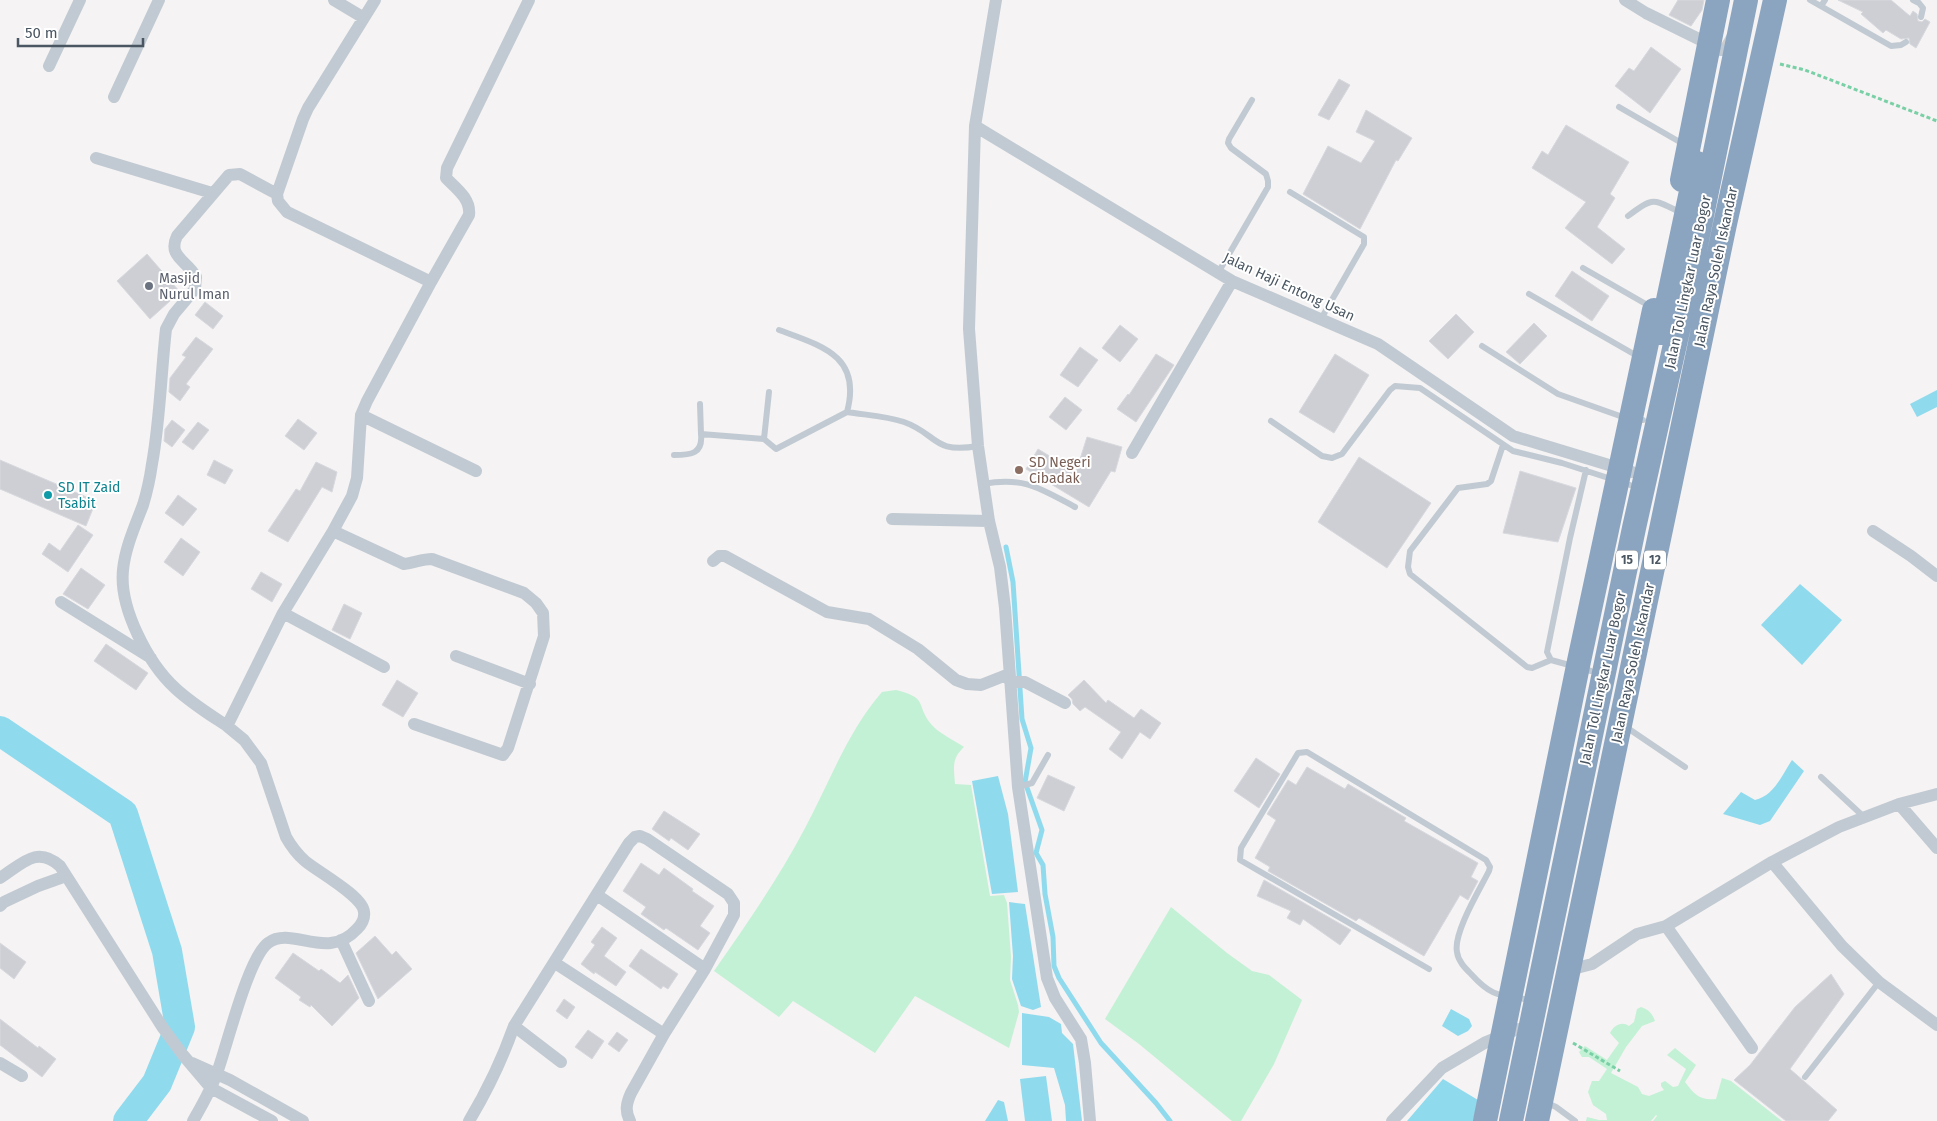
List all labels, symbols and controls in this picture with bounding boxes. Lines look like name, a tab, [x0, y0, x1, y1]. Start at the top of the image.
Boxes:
scale bar	[18, 15, 142, 47]
text: 50 m	[25, 24, 58, 42]
street label: Jalan Raya Soleh Iskandar	[1691, 185, 1741, 349]
street label: Jalan Tol Lingkar Luar Bogor	[1661, 193, 1715, 370]
street label: Jalan Haji Entong Usan	[1221, 249, 1357, 325]
place label: Masjid Nurul Iman	[159, 270, 230, 303]
marker: Masjid Nurul Iman	[143, 280, 155, 292]
place label: SD Negeri Cibadak	[1029, 454, 1091, 487]
marker: SD Negeri Cibadak	[1013, 464, 1025, 476]
place label: SD IT Zaid Tsabit	[58, 479, 120, 512]
marker: SD IT Zaid Tsabit	[42, 489, 54, 501]
road number: 15	[1616, 550, 1638, 570]
road number: 12	[1644, 550, 1666, 570]
street label: Jalan Raya Soleh Iskandar	[1608, 581, 1658, 745]
street label: Jalan Tol Lingkar Luar Bogor	[1576, 589, 1630, 766]

